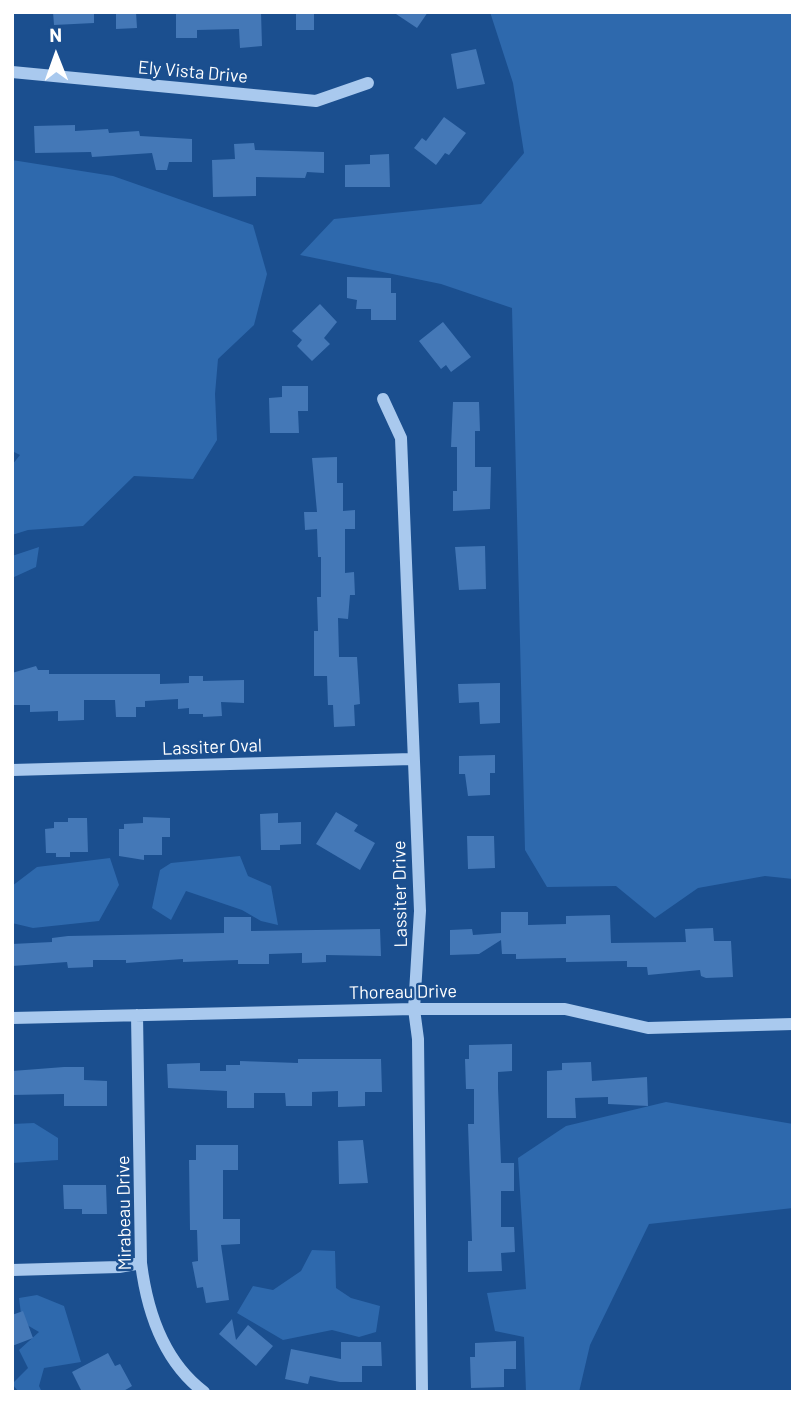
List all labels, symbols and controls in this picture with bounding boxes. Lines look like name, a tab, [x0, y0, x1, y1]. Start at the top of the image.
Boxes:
north arrow	[21, 21, 91, 91]
text: N	[49, 23, 62, 46]
street label: Ely Vista Drive	[137, 56, 249, 88]
street label: Lassiter Oval	[162, 734, 262, 760]
street label: Lassiter Drive	[388, 840, 412, 948]
street label: Thoreau Drive	[349, 980, 457, 1004]
street label: Mirabeau Drive	[112, 1155, 136, 1271]

